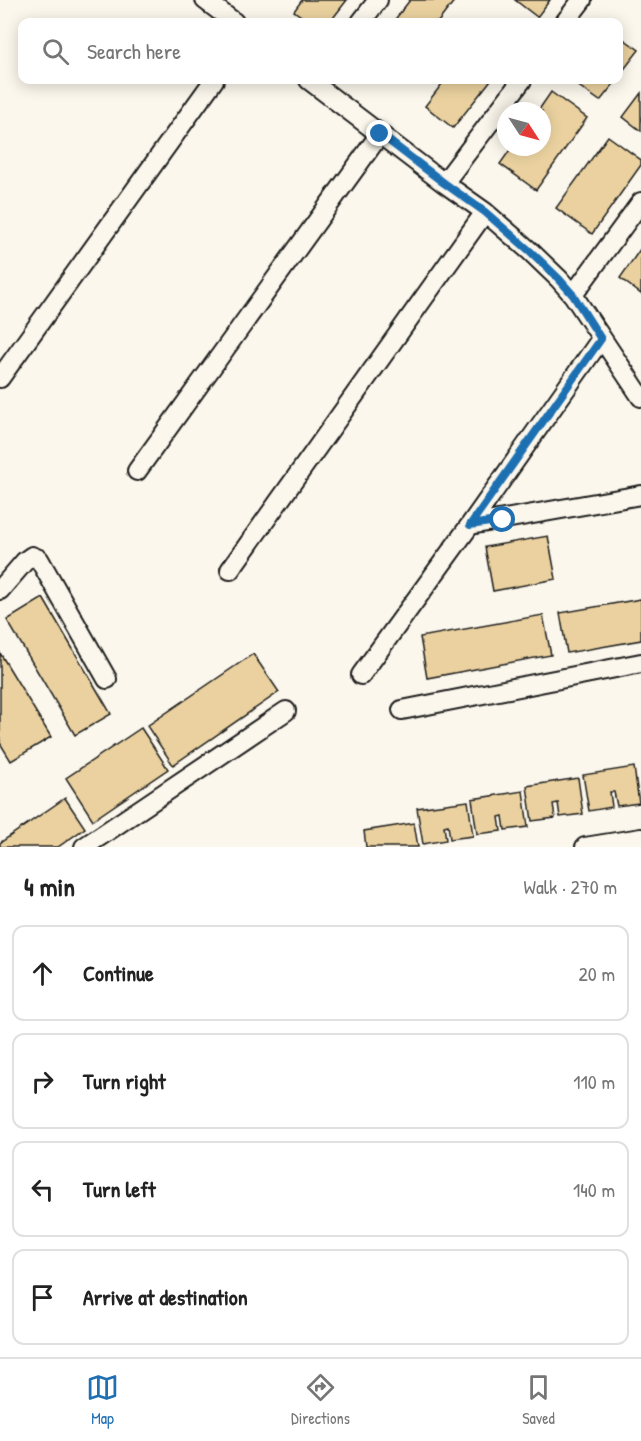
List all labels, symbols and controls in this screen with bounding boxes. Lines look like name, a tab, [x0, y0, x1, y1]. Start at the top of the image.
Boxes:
search box	[18, 18, 623, 84]
icon: search	[39, 35, 72, 68]
text: Search here	[87, 36, 181, 66]
north arrow	[497, 102, 551, 156]
route end	[366, 120, 392, 146]
route start	[489, 506, 515, 532]
text: 4 min	[24, 869, 75, 904]
text: Walk · 270 m	[524, 873, 617, 900]
icon: ahead	[26, 957, 59, 990]
text: Continue	[83, 958, 154, 988]
text: 20 m	[578, 960, 615, 987]
icon: right	[26, 1065, 59, 1098]
text: Turn right	[83, 1066, 166, 1096]
text: 110 m	[573, 1068, 615, 1095]
icon: left	[26, 1173, 59, 1206]
text: Turn left	[83, 1174, 156, 1204]
text: 140 m	[573, 1176, 615, 1203]
icon: arrive	[26, 1281, 59, 1314]
text: Arrive at destination	[83, 1282, 248, 1312]
tab: Map	[86, 1371, 119, 1429]
tab: Directions	[291, 1371, 350, 1429]
tab: Saved	[522, 1371, 555, 1429]

